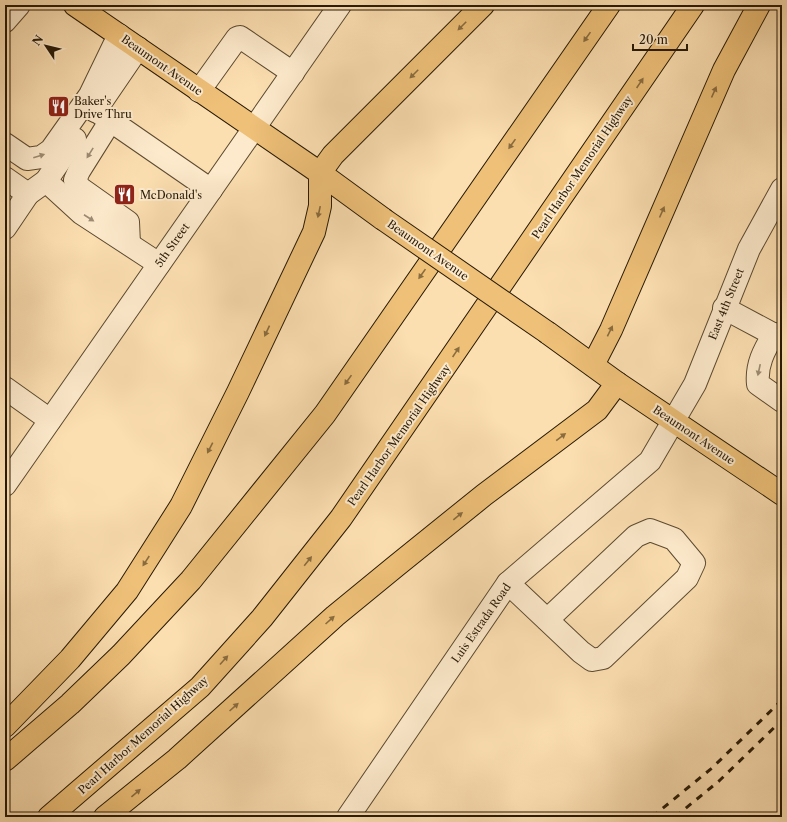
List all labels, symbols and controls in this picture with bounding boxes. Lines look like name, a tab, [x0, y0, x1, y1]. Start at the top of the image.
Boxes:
one-way arrow	[457, 21, 467, 31]
north arrow	[26, 26, 66, 66]
scale bar	[633, 26, 687, 52]
text: N	[29, 32, 47, 48]
street label: Beaumont Avenue	[119, 32, 205, 98]
one-way arrow	[583, 32, 591, 42]
text: 20 m	[639, 32, 668, 47]
one-way arrow	[409, 69, 419, 79]
one-way arrow	[636, 78, 644, 88]
one-way arrow	[712, 86, 718, 98]
street label: Pearl Harbor Memorial Highway	[529, 92, 636, 241]
restaurant icon: Baker's Drive Thru	[46, 94, 72, 120]
place label: Baker's Drive Thru	[74, 94, 132, 121]
one-way arrow	[509, 138, 516, 150]
one-way arrow	[86, 147, 93, 159]
one-way arrow	[33, 153, 45, 159]
restaurant icon: McDonald's	[111, 182, 137, 208]
place label: McDonald's	[140, 188, 202, 202]
one-way arrow	[660, 205, 666, 217]
one-way arrow	[315, 206, 321, 218]
one-way arrow	[84, 214, 94, 222]
street label: Beaumont Avenue	[385, 217, 471, 283]
street label: 5th Street	[152, 220, 192, 270]
street label: East 4th Street	[705, 266, 747, 342]
one-way arrow	[418, 268, 426, 279]
one-way arrow	[264, 325, 270, 337]
one-way arrow	[607, 325, 613, 336]
one-way arrow	[452, 347, 460, 357]
street label: Pearl Harbor Memorial Highway	[345, 361, 454, 509]
one-way arrow	[755, 364, 761, 376]
one-way arrow	[344, 375, 352, 386]
street label: Beaumont Avenue	[650, 402, 738, 468]
one-way arrow	[556, 433, 567, 441]
one-way arrow	[207, 442, 213, 453]
one-way arrow	[452, 511, 463, 520]
one-way arrow	[142, 555, 150, 566]
one-way arrow	[303, 555, 312, 566]
street label: Luis Estrada Road	[448, 580, 514, 666]
one-way arrow	[325, 616, 336, 625]
one-way arrow	[219, 655, 229, 665]
street label: Pearl Harbor Memorial Highway	[75, 672, 211, 797]
one-way arrow	[229, 703, 239, 712]
one-way arrow	[131, 788, 141, 797]

